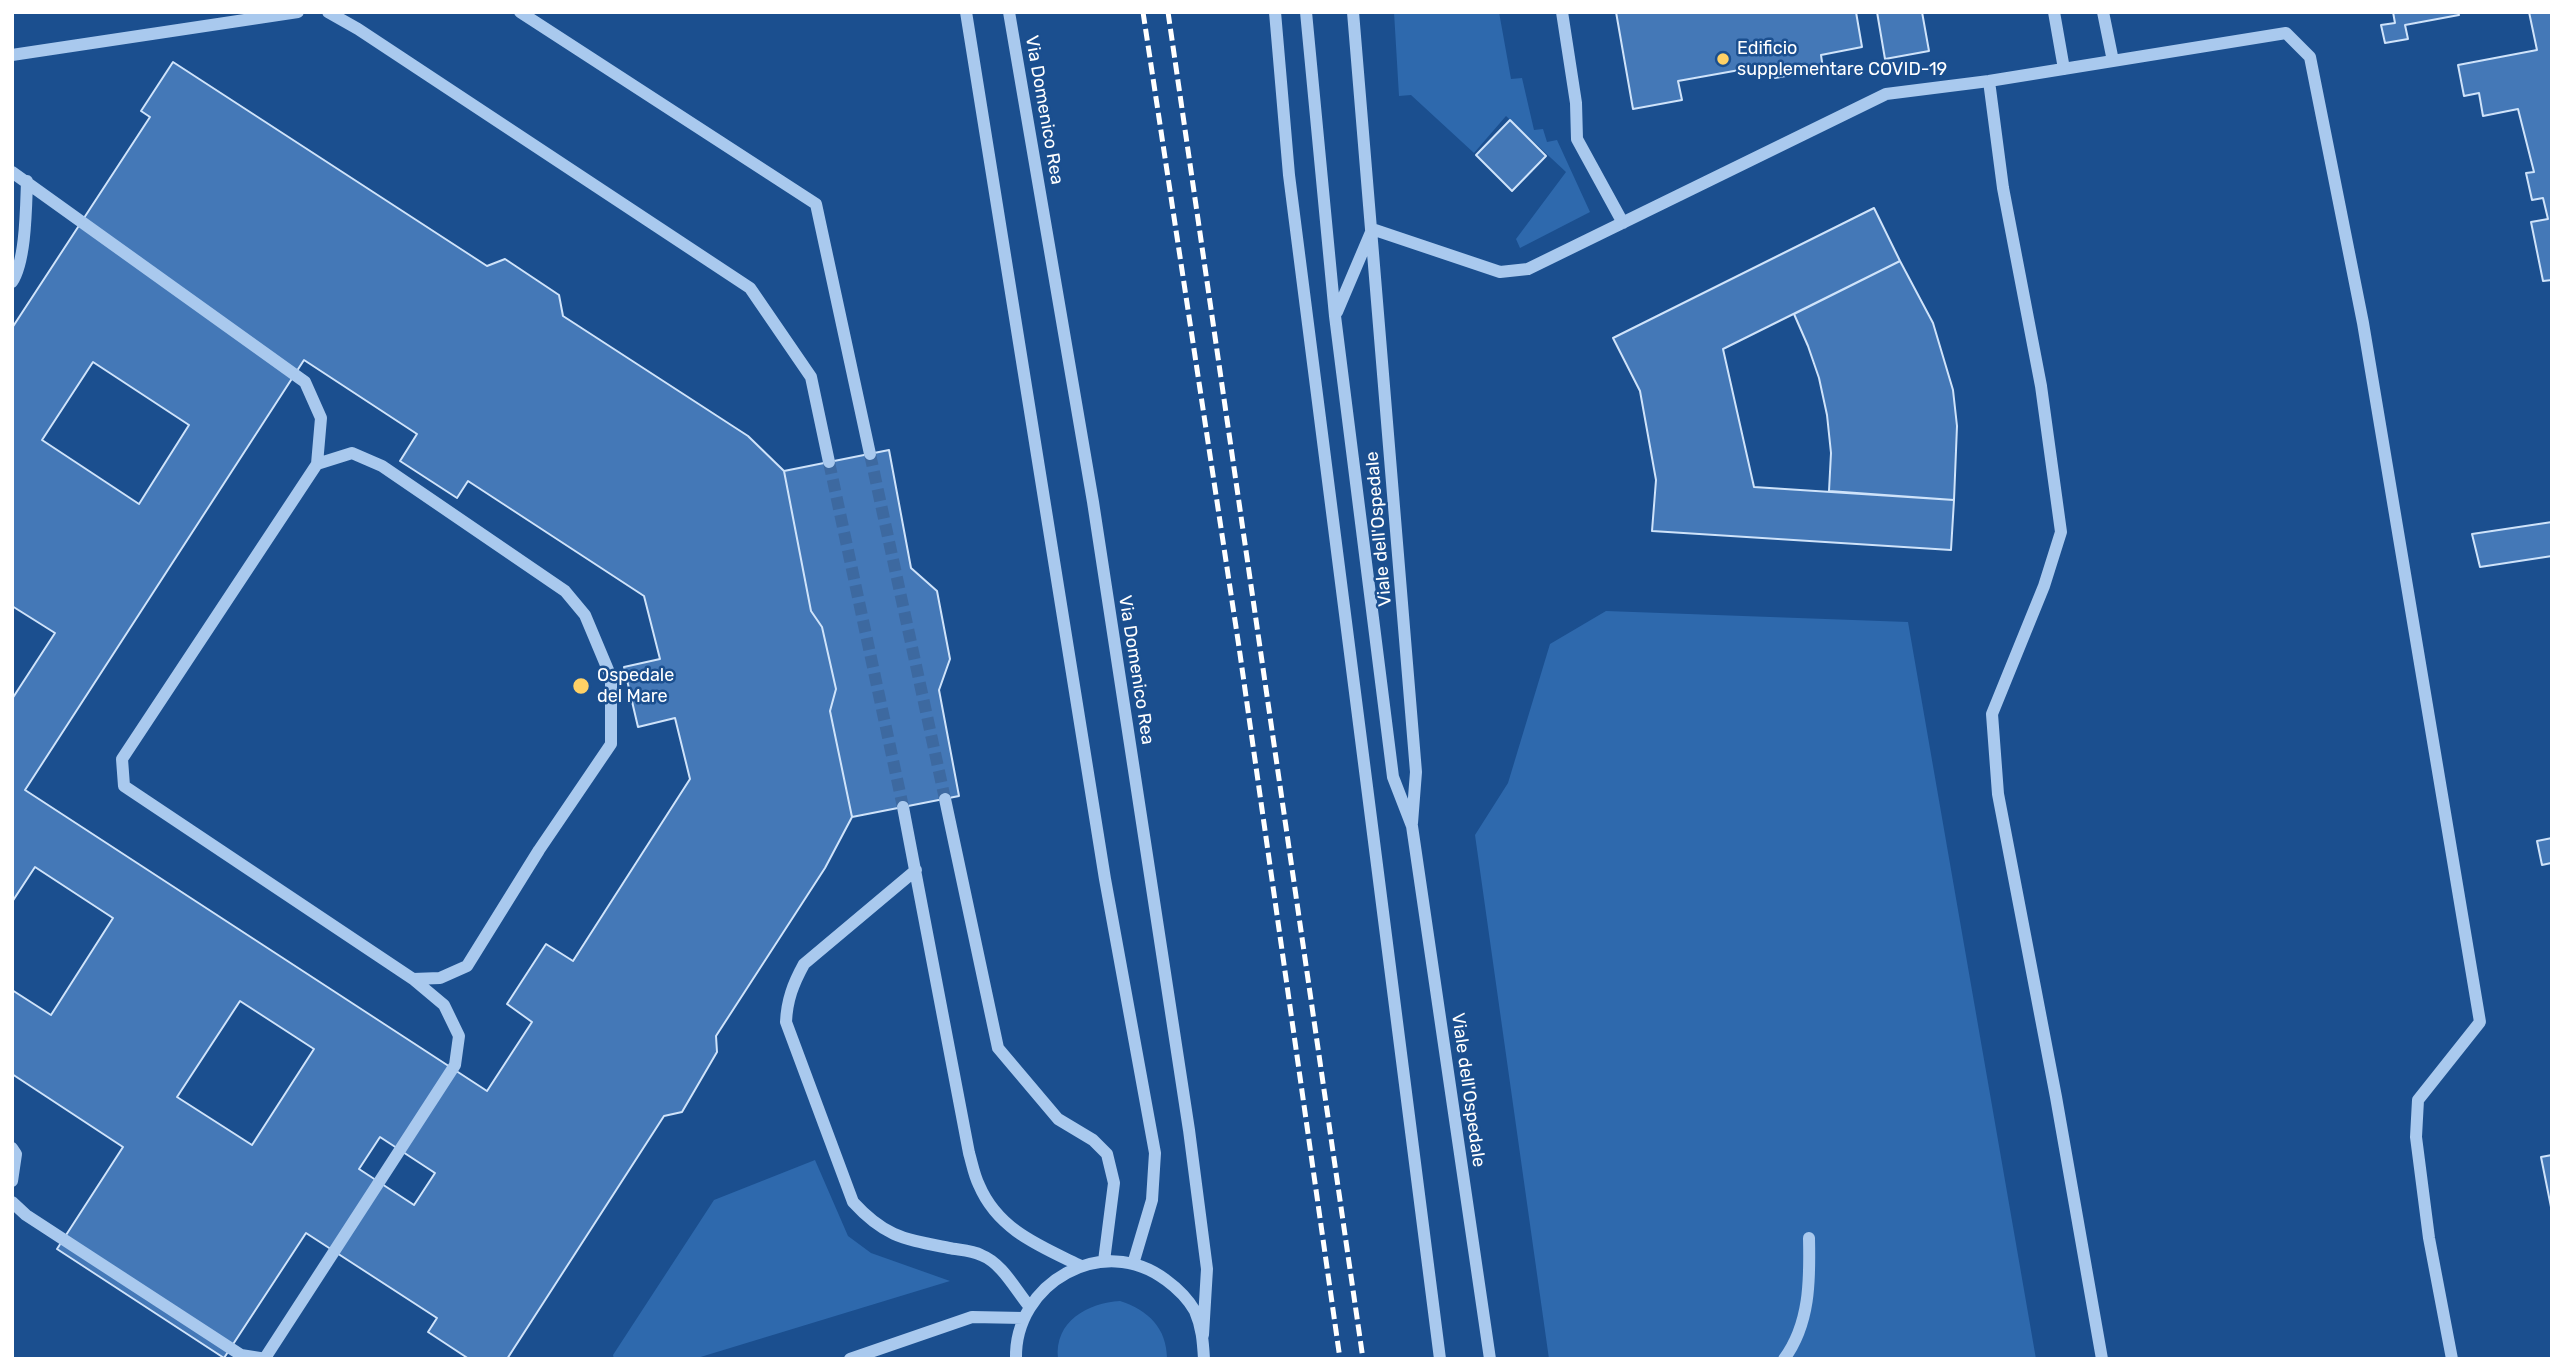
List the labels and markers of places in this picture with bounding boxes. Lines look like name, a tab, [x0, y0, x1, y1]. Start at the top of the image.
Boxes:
place label: Edificio supplementare COVID-19	[1737, 38, 1947, 80]
marker: Edificio supplementare COVID-19	[1715, 51, 1731, 67]
place label: Ospedale del Mare	[597, 665, 674, 708]
marker: Ospedale del Mare	[571, 676, 591, 696]

